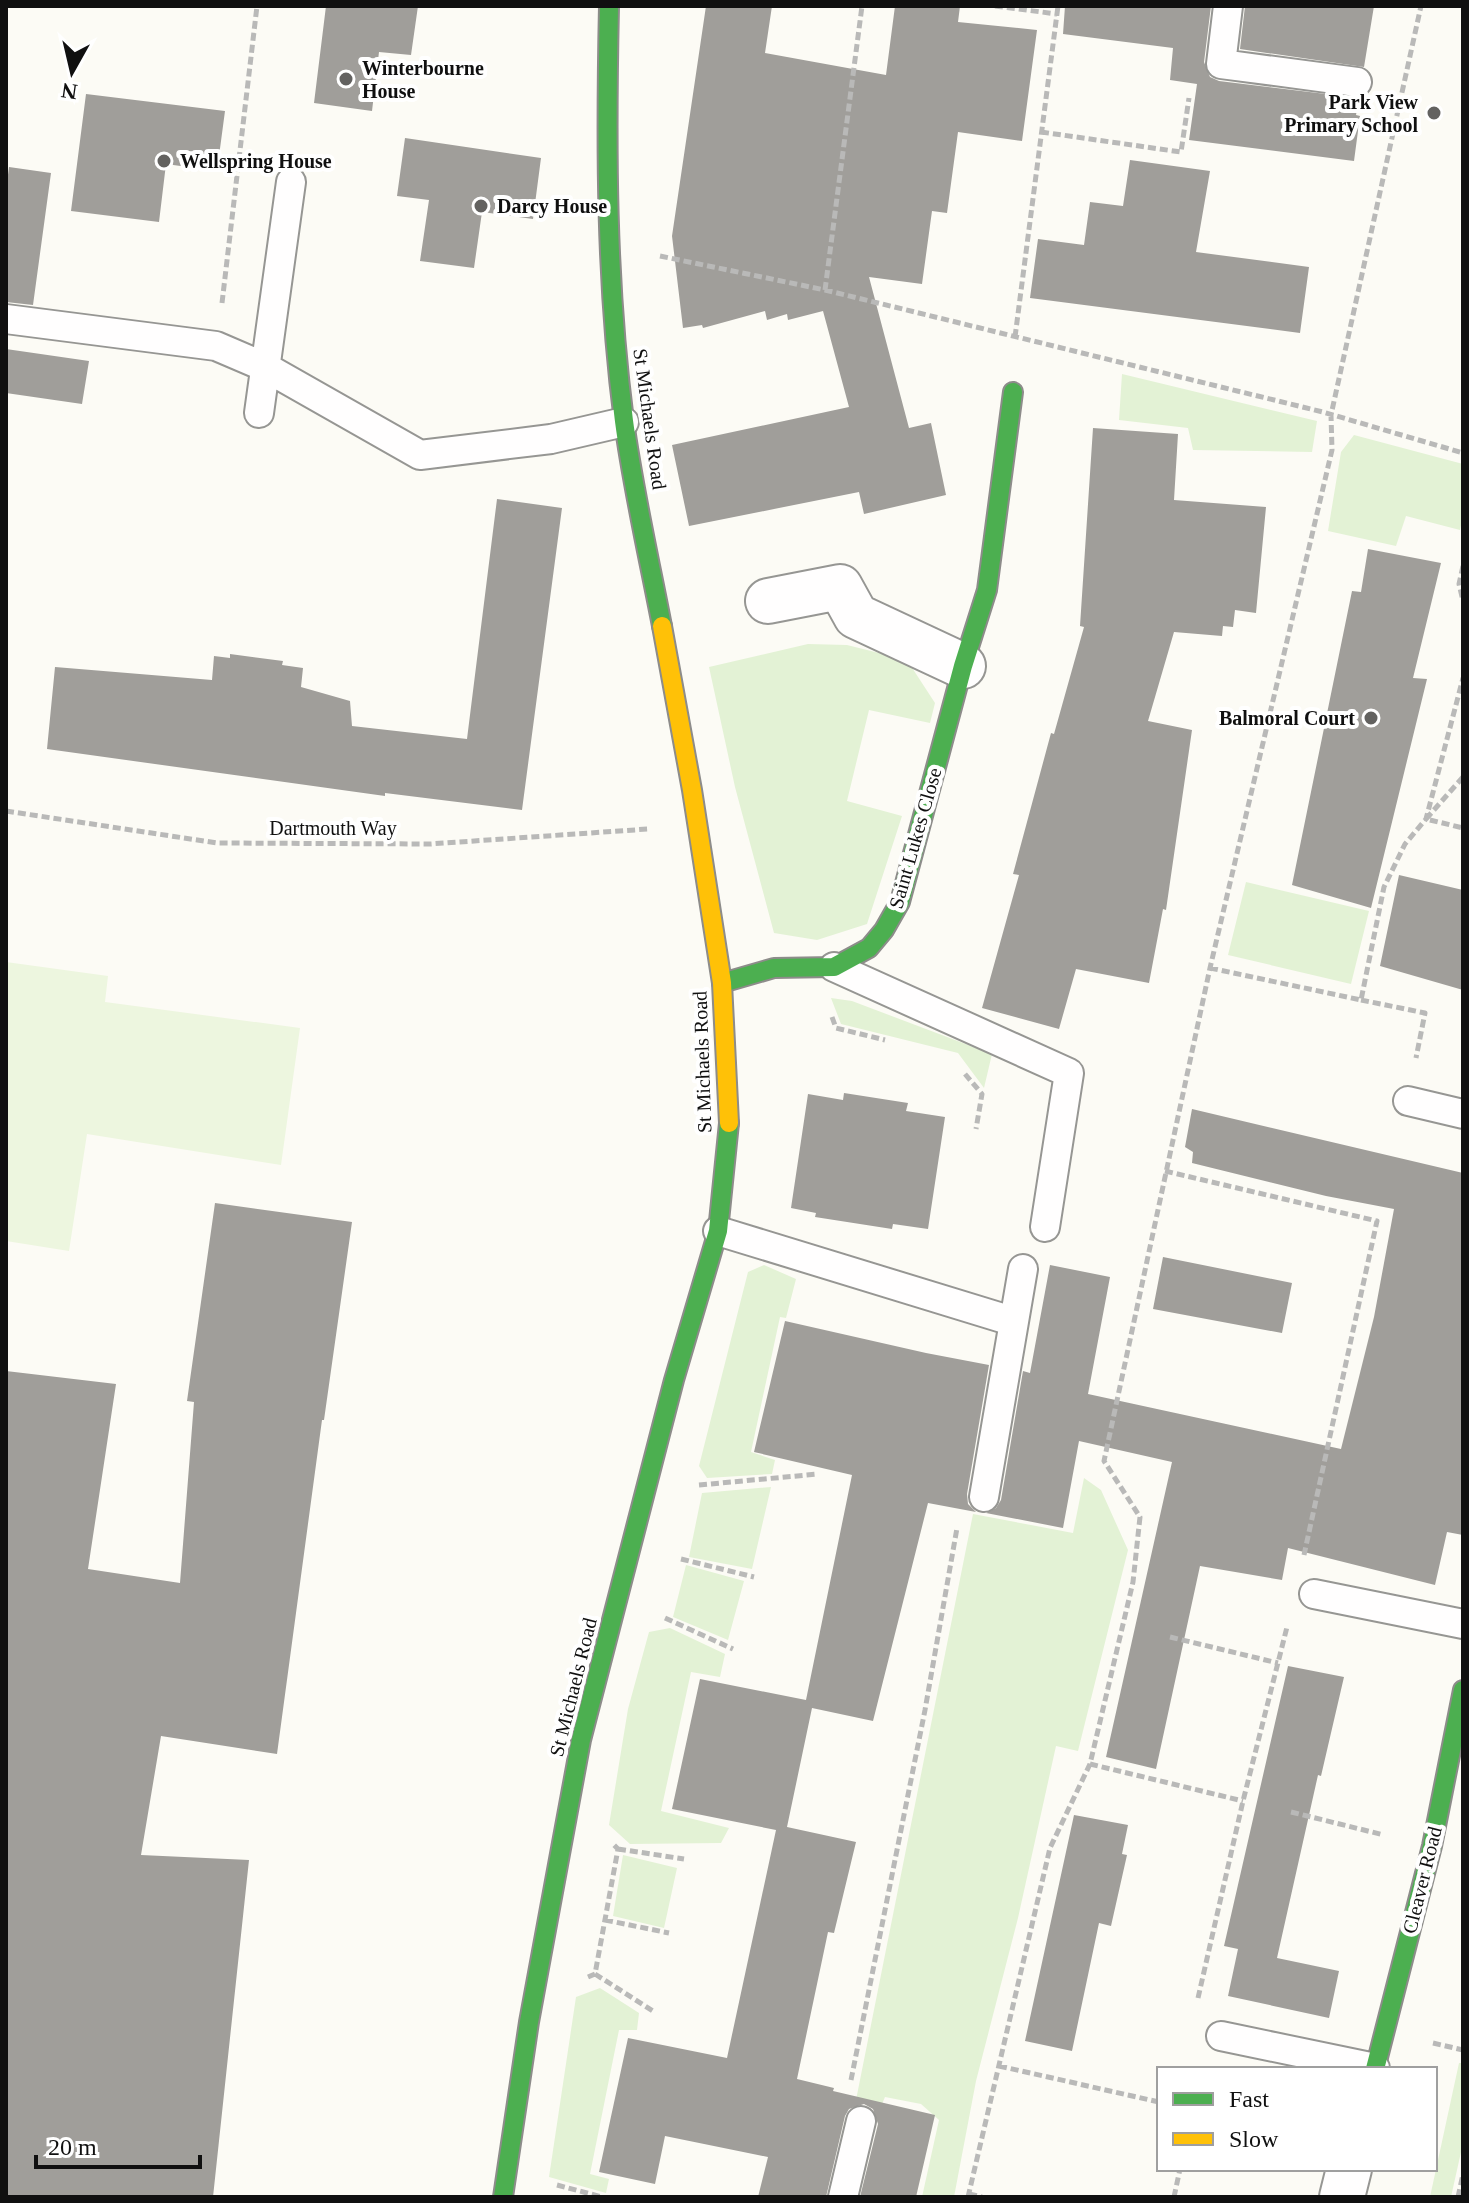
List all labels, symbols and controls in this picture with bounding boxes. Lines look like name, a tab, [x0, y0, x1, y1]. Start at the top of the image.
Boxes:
north arrow	[32, 32, 112, 112]
place label: Winterbourne House	[362, 57, 484, 102]
marker: Winterbourne House	[337, 70, 355, 88]
text: N	[60, 78, 79, 105]
place label: Park View Primary School	[1284, 91, 1419, 137]
marker: Park View Primary School	[1425, 104, 1443, 122]
place label: Wellspring House	[180, 150, 332, 173]
marker: Wellspring House	[155, 152, 173, 170]
place label: Darcy House	[497, 195, 607, 218]
marker: Darcy House	[472, 197, 490, 215]
street label: St Michaels Road	[629, 347, 671, 491]
place label: Balmoral Court	[1219, 707, 1355, 729]
marker: Balmoral Court	[1362, 709, 1380, 727]
street label: Saint Lukes Close	[884, 765, 946, 911]
street label: Dartmouth Way	[269, 817, 397, 840]
street label: St Michaels Road	[689, 991, 715, 1133]
street label: St Michaels Road	[545, 1615, 601, 1759]
street label: Cleaver Road	[1398, 1824, 1446, 1936]
legend	[1157, 2067, 1437, 2171]
text: Fast	[1229, 2086, 1269, 2112]
scale bar	[36, 2119, 200, 2169]
text: Slow	[1229, 2126, 1279, 2152]
text: 20 m	[48, 2134, 97, 2160]

